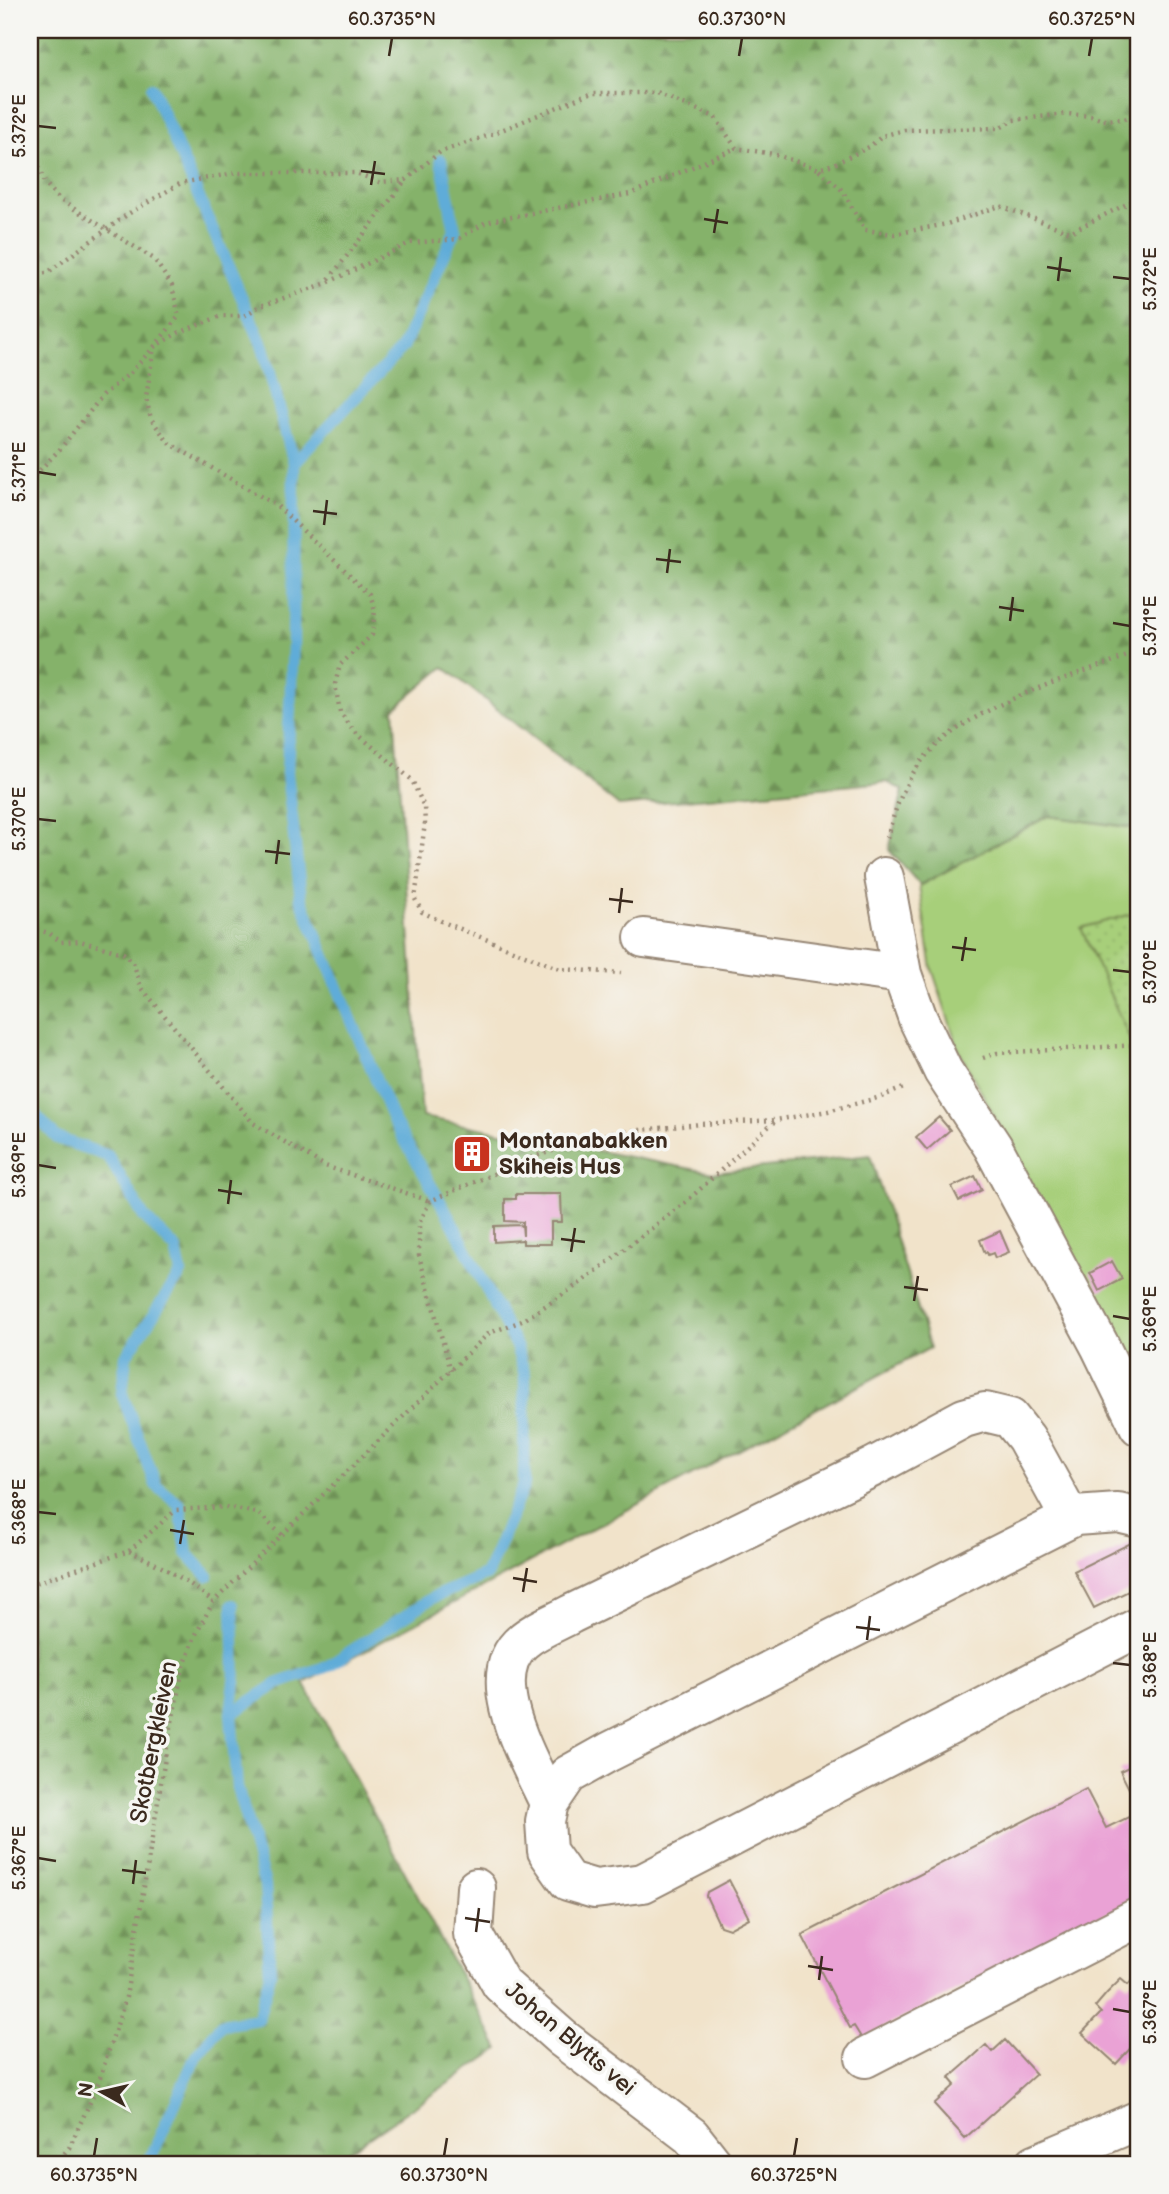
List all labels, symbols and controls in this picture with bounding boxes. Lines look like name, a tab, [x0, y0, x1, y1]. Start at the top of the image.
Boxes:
text: 60.3735°N	[348, 9, 436, 30]
text: 60.3730°N	[698, 9, 786, 30]
text: 60.3725°N	[1048, 9, 1136, 30]
text: 5.372°E	[9, 94, 30, 158]
text: 5.372°E	[1140, 247, 1161, 311]
text: 5.371°E	[9, 441, 30, 502]
text: 5.371°E	[1140, 595, 1161, 656]
text: 5.370°E	[9, 787, 30, 851]
text: 5.370°E	[1140, 940, 1161, 1004]
place label: Montanabakken Skiheis Hus	[499, 1127, 668, 1181]
text: 5.369°E	[9, 1132, 30, 1198]
building icon: Montanabakken Skiheis Hus	[451, 1133, 493, 1175]
text: 5.369°E	[1140, 1286, 1161, 1352]
text: 5.368°E	[9, 1479, 30, 1545]
text: 5.368°E	[1140, 1632, 1161, 1698]
street label: Skotbergkleiven	[125, 1659, 183, 1825]
text: 5.367°E	[9, 1825, 30, 1890]
street label: Johan Blytts vei	[499, 1976, 641, 2102]
text: 5.367°E	[1140, 1979, 1161, 2044]
north arrow	[66, 2058, 136, 2128]
text: N	[74, 2081, 99, 2099]
text: 60.3735°N	[50, 2165, 138, 2186]
text: 60.3730°N	[400, 2165, 488, 2186]
text: 60.3725°N	[750, 2165, 838, 2186]

